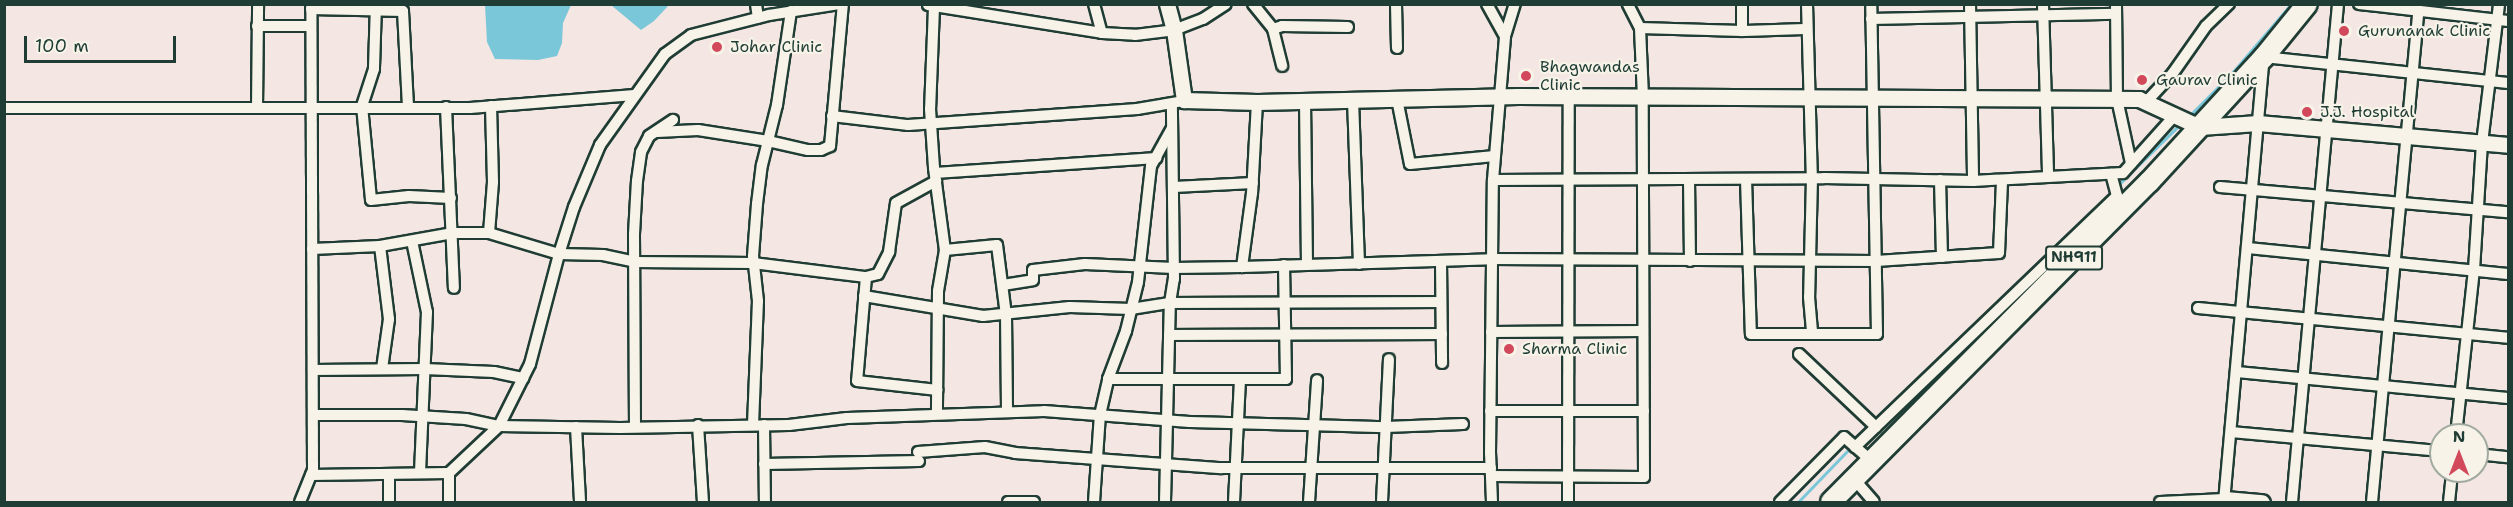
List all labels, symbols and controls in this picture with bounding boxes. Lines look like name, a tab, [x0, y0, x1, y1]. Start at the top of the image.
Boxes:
place label: Gurunanak Clinic	[2358, 21, 2490, 41]
marker: Gurunanak Clinic	[2335, 22, 2353, 40]
scale bar	[27, 24, 178, 62]
text: 100 m	[35, 34, 89, 58]
place label: Johar Clinic	[730, 37, 822, 57]
marker: Johar Clinic	[708, 38, 726, 56]
place label: Bhagwandas Clinic	[1540, 57, 1640, 95]
marker: Bhagwandas Clinic	[1517, 67, 1535, 85]
place label: Gaurav Clinic	[2156, 70, 2258, 90]
marker: Gaurav Clinic	[2133, 71, 2151, 89]
place label: J.J. Hospital	[2320, 102, 2414, 122]
marker: J.J. Hospital	[2298, 103, 2316, 121]
road number: NH911	[2044, 246, 2104, 270]
place label: Sharma Clinic	[1522, 339, 1627, 359]
marker: Sharma Clinic	[1500, 340, 1518, 358]
north arrow	[2429, 423, 2489, 483]
text: N	[2453, 426, 2465, 447]

